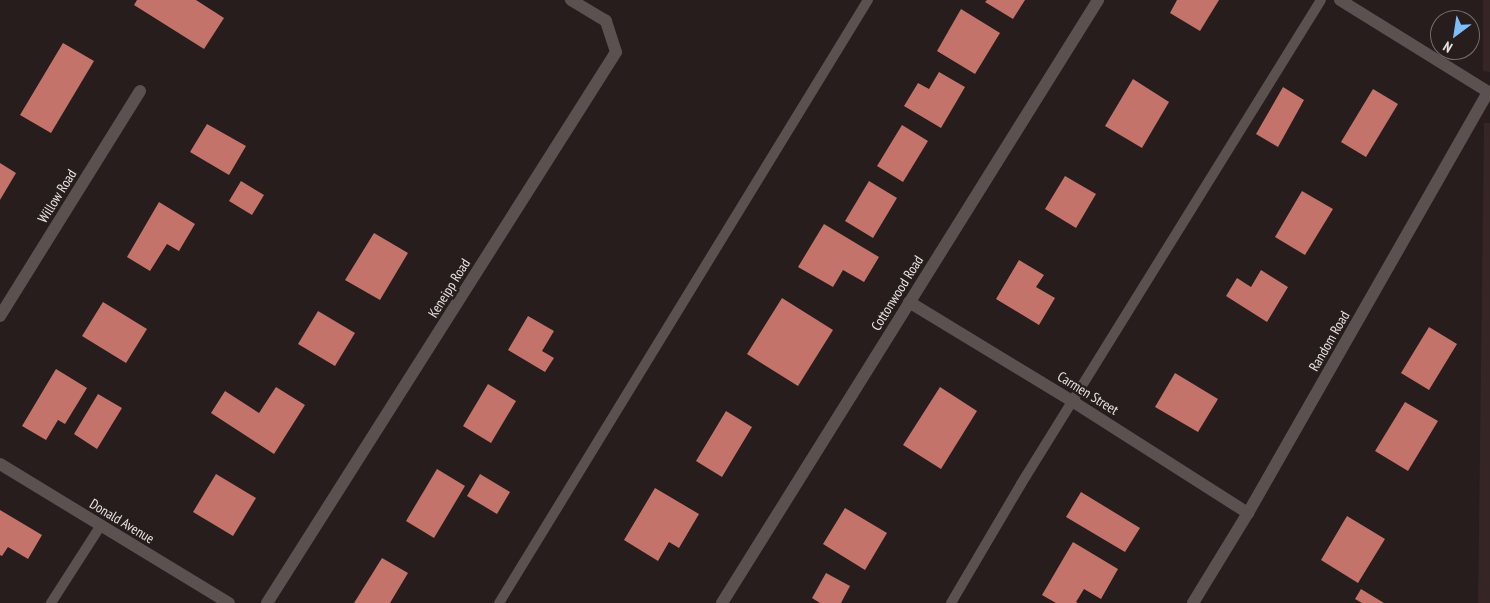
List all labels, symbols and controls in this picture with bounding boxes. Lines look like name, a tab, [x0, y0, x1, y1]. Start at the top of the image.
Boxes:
north arrow	[1430, 10, 1480, 60]
text: N	[1440, 37, 1456, 57]
street label: Willow Road	[34, 166, 80, 226]
street label: Cottonwood Road	[867, 253, 927, 333]
street label: Keneipp Road	[424, 256, 474, 320]
street label: Random Road	[1305, 308, 1353, 374]
street label: Carmen Street	[1054, 368, 1122, 418]
street label: Donald Avenue	[86, 495, 158, 547]

